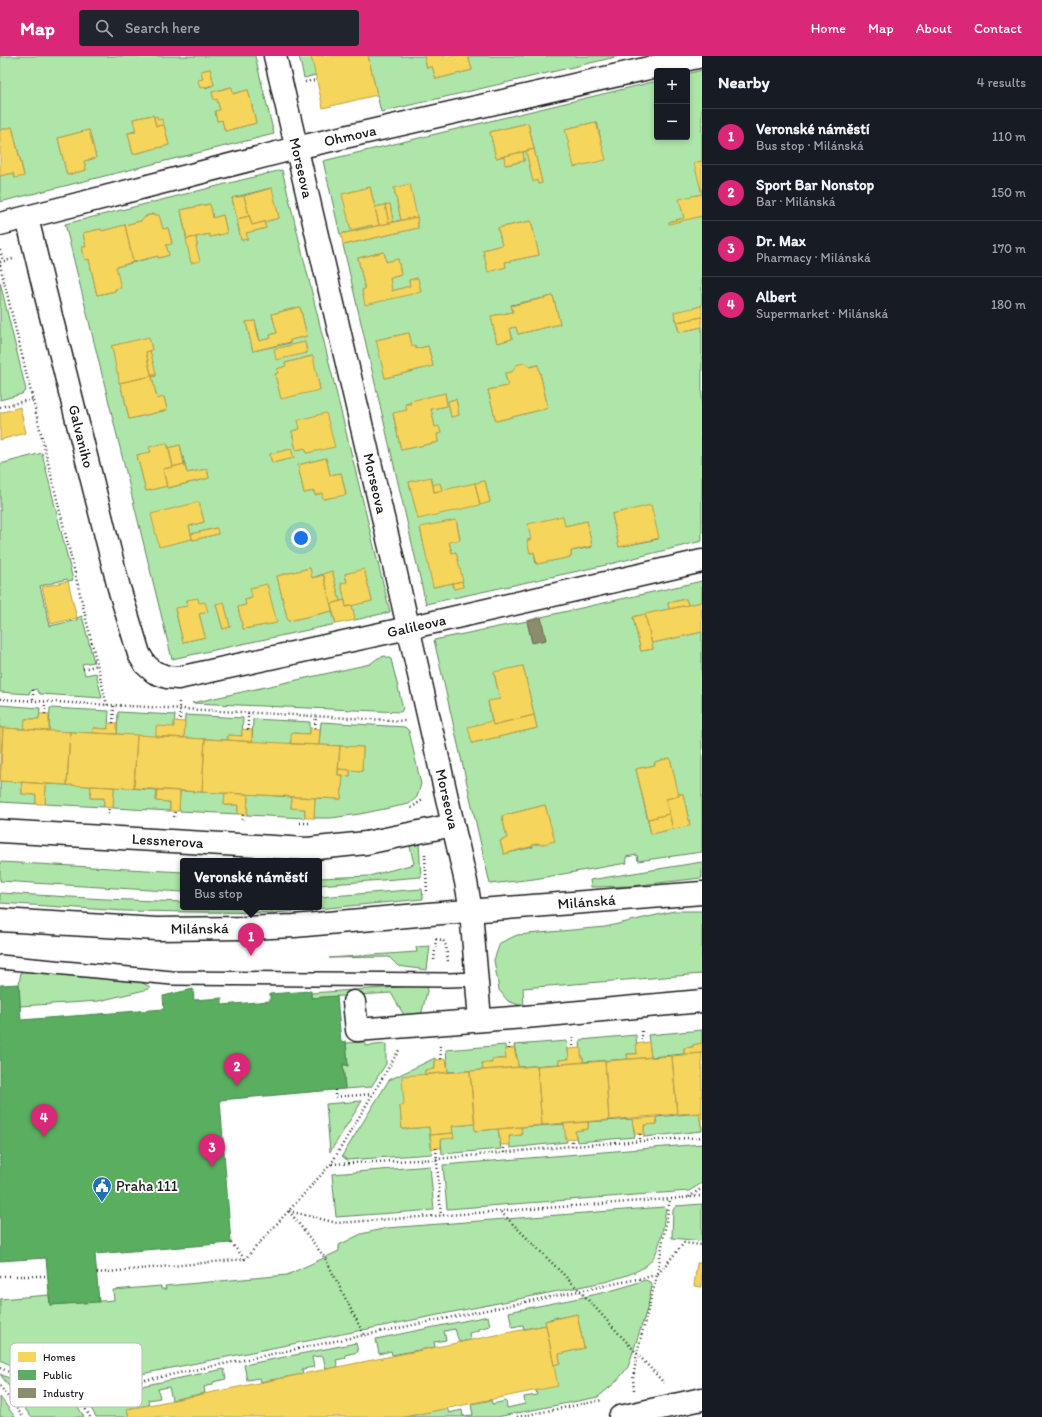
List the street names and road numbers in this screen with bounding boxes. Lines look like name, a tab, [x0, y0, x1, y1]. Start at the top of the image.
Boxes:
street label: Ohmova	[322, 121, 378, 150]
street label: Morseova	[285, 136, 317, 200]
street label: Galvaniho	[65, 403, 98, 470]
street label: Morseova	[359, 451, 391, 516]
street label: Galileova	[385, 611, 448, 641]
street label: Morseova	[432, 767, 463, 832]
street label: Lessnerova	[131, 830, 204, 852]
street label: Milánská	[557, 891, 617, 913]
street label: Milánská	[171, 919, 229, 938]

